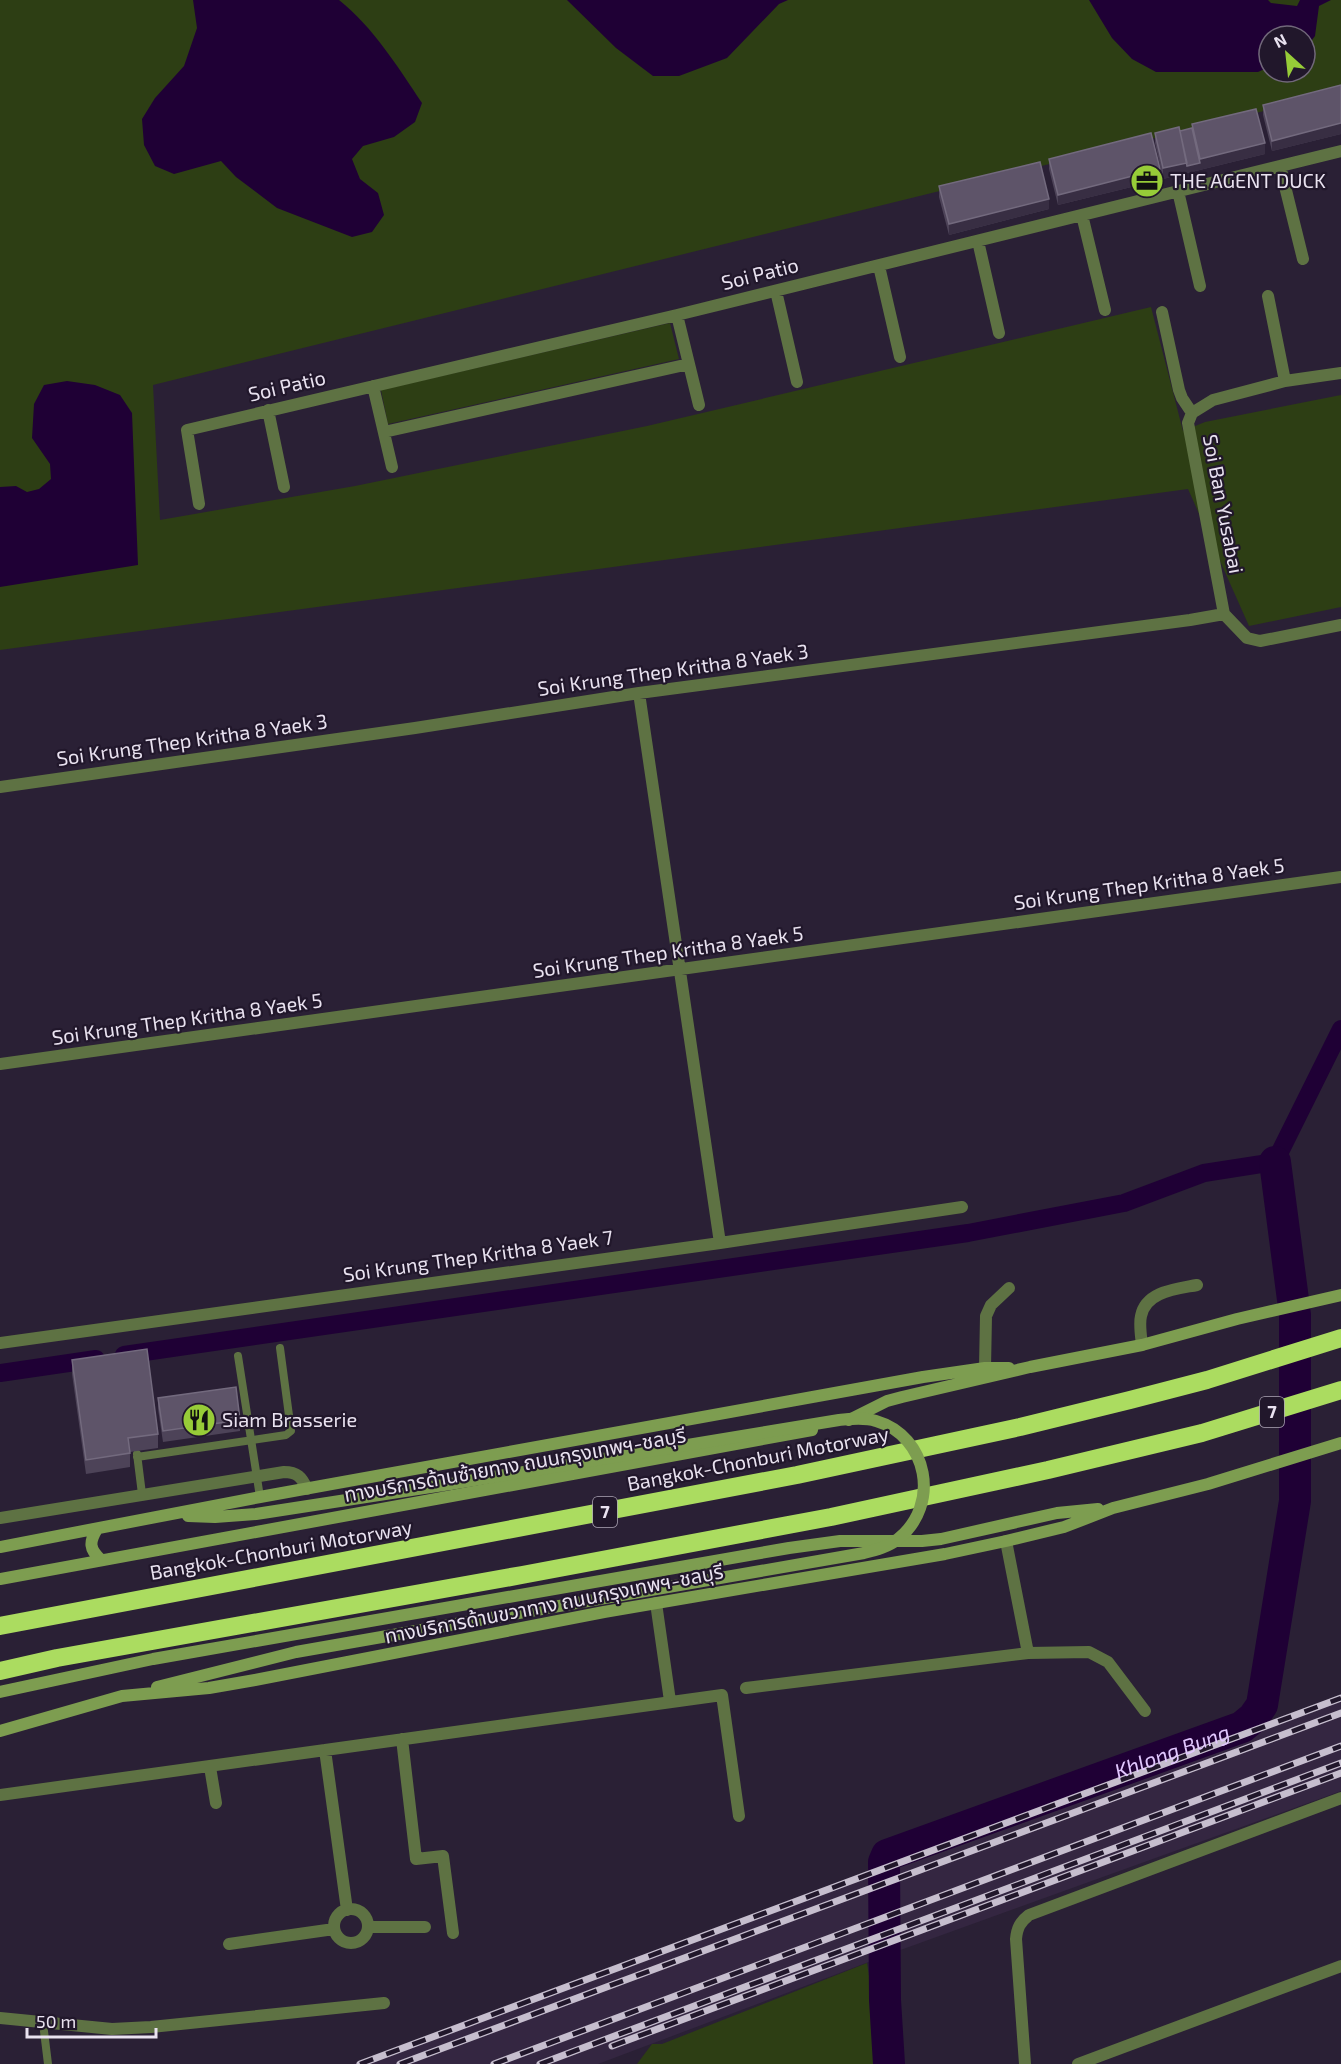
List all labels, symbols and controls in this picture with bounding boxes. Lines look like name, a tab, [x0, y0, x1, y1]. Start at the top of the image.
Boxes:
north arrow	[1257, 24, 1317, 84]
text: N	[1270, 29, 1289, 51]
office icon: THE AGENT DUCK	[1129, 163, 1165, 199]
place label: THE AGENT DUCK	[1170, 168, 1326, 192]
street label: Soi Patio	[719, 252, 801, 294]
street label: Soi Patio	[246, 364, 328, 406]
street label: Soi Ban Yusabai	[1199, 432, 1249, 575]
street label: Soi Krung Thep Kritha 8 Yaek 3	[536, 638, 810, 700]
street label: Soi Krung Thep Kritha 8 Yaek 3	[55, 708, 329, 770]
street label: Soi Krung Thep Kritha 8 Yaek 5	[1012, 852, 1286, 914]
street label: Soi Krung Thep Kritha 8 Yaek 5	[531, 920, 805, 982]
street label: Soi Krung Thep Kritha 8 Yaek 5	[50, 987, 324, 1049]
street label: Soi Krung Thep Kritha 8 Yaek 7	[341, 1224, 614, 1286]
road number: 7	[1260, 1397, 1284, 1427]
restaurant icon: Siam Brasserie	[181, 1402, 217, 1438]
place label: Siam Brasserie	[222, 1407, 357, 1431]
street label: Bangkok-Chonburi Motorway	[625, 1421, 891, 1495]
street label: ทางบริการด้านซ้ายทาง ถนนกรุงเทพฯ-ชลบุรี	[342, 1422, 688, 1507]
road number: 7	[593, 1497, 617, 1527]
street label: Bangkok-Chonburi Motorway	[148, 1514, 414, 1584]
street label: ทางบริการด้านขวาทาง ถนนกรุงเทพฯ-ชลบุรี	[382, 1558, 725, 1649]
water label: Khlong Bung	[1111, 1719, 1233, 1783]
scale bar	[27, 2001, 156, 2039]
text: 50 m	[36, 2010, 76, 2032]

